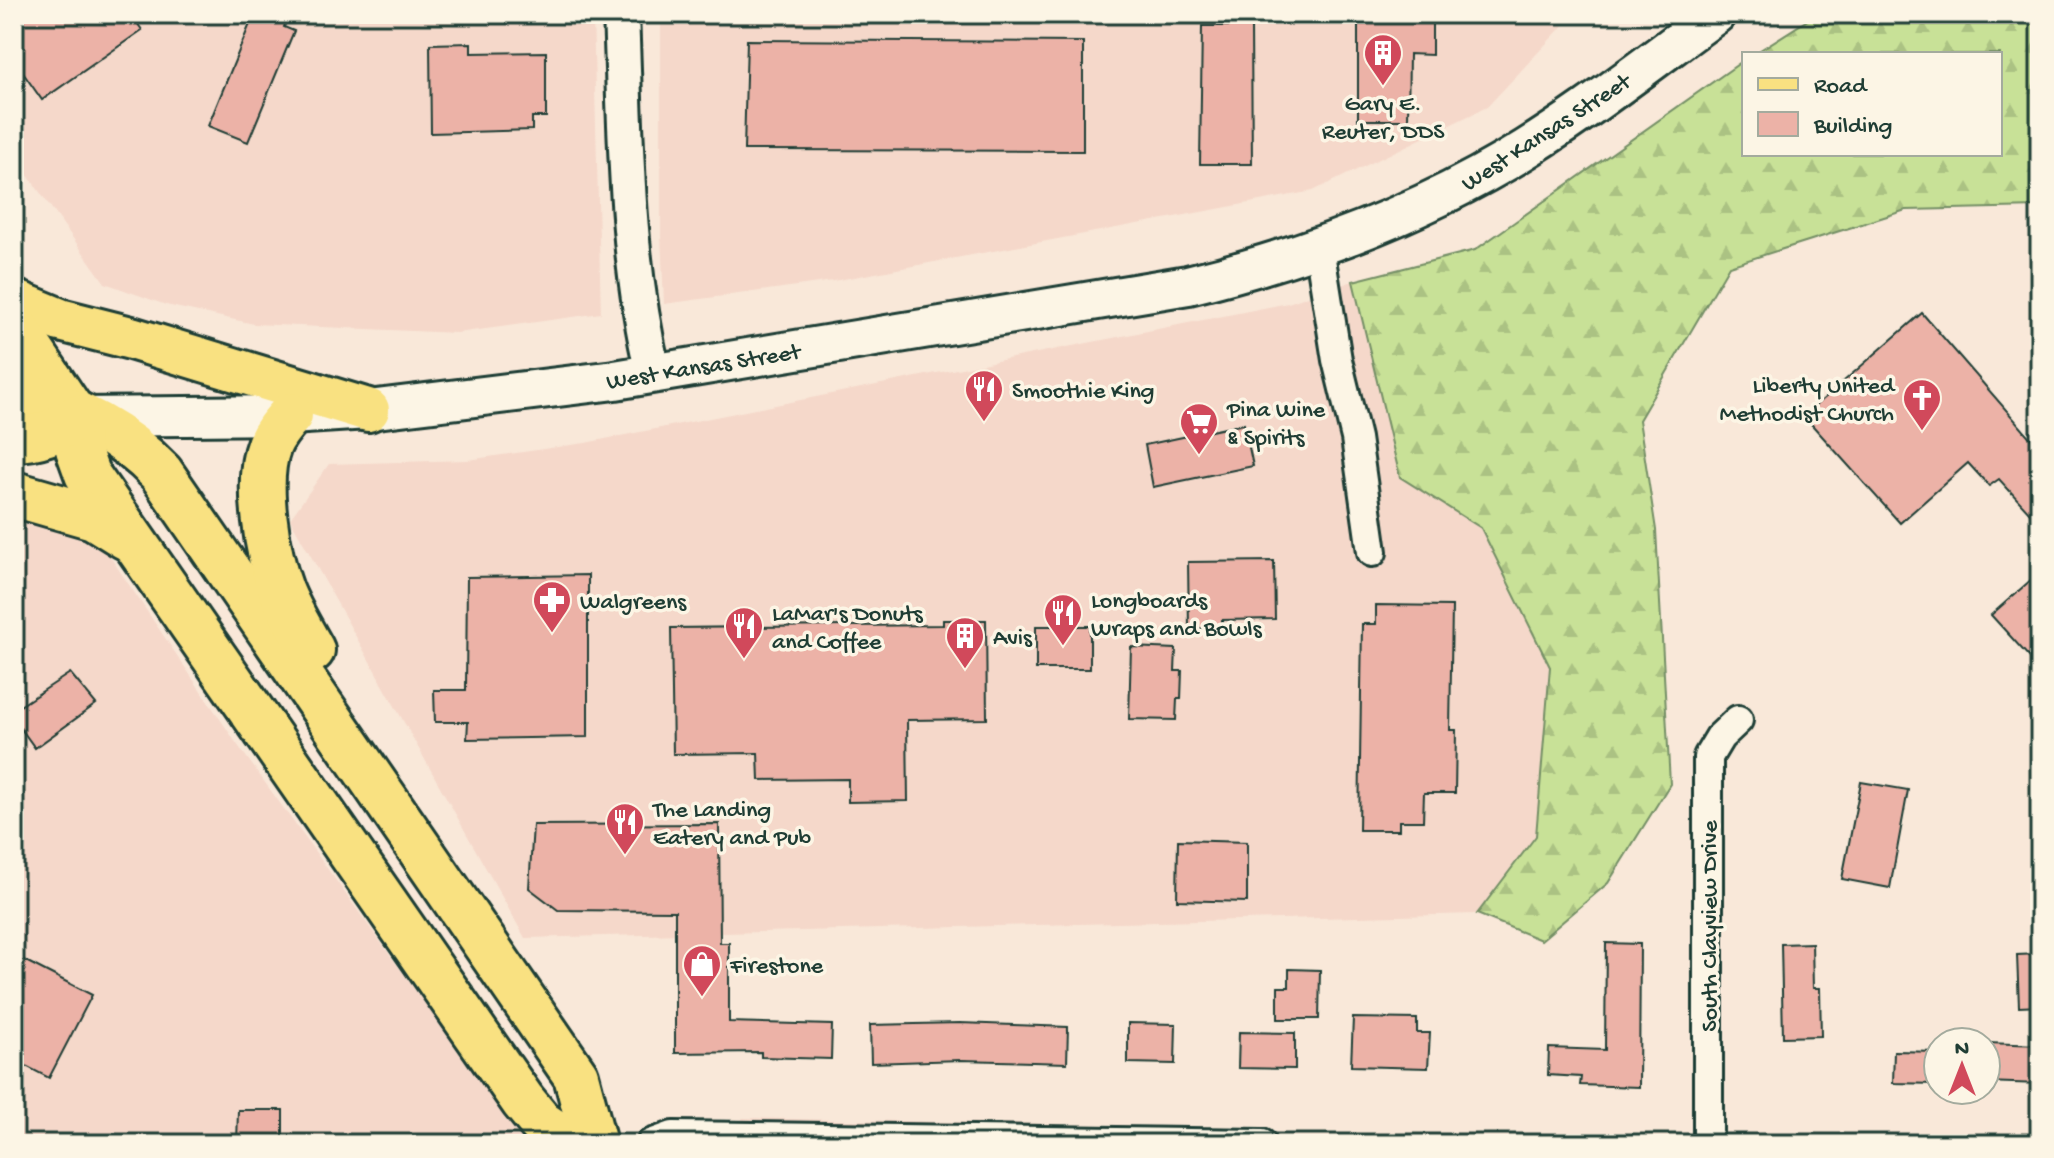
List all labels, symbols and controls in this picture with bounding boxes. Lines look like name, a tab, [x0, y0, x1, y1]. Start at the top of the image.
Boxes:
building icon: Gary E. Reuter, DDS	[1362, 32, 1404, 87]
legend	[1742, 52, 2002, 156]
street label: West Kansas Street	[1457, 67, 1639, 199]
text: Road	[1814, 73, 1868, 102]
place label: Gary E. Reuter, DDS	[1322, 91, 1445, 148]
text: Building	[1813, 113, 1892, 142]
street label: West Kansas Street	[605, 338, 805, 398]
restaurant icon: Smoothie King	[963, 368, 1005, 423]
place label: Liberty United Methodist Church	[1720, 373, 1896, 430]
church icon: Liberty United Methodist Church	[1901, 377, 1943, 432]
place label: Smoothie King	[1012, 378, 1155, 407]
place label: Pina Wine & Spirits	[1226, 397, 1326, 454]
supermarket icon: Pina Wine & Spirits	[1178, 401, 1220, 456]
pharmacy icon: Walgreens	[531, 579, 573, 634]
place label: Longboards Wraps and Bowls	[1091, 588, 1263, 645]
place label: Walgreens	[580, 589, 687, 618]
restaurant icon: Longboards Wraps and Bowls	[1042, 592, 1084, 647]
place label: LaMar's Donuts and Coffee	[772, 601, 924, 658]
restaurant icon: LaMar's Donuts and Coffee	[723, 605, 765, 660]
building icon: Avis	[944, 615, 986, 670]
place label: Avis	[993, 625, 1033, 654]
place label: The Landing Eatery and Pub	[651, 797, 811, 854]
restaurant icon: The Landing Eatery and Pub	[604, 801, 646, 856]
street label: South Clayview Drive	[1697, 820, 1726, 1032]
shop icon: Firestone	[681, 943, 723, 998]
place label: Firestone	[729, 953, 824, 982]
north arrow	[1922, 1026, 2002, 1106]
text: N	[1955, 1037, 1969, 1063]

